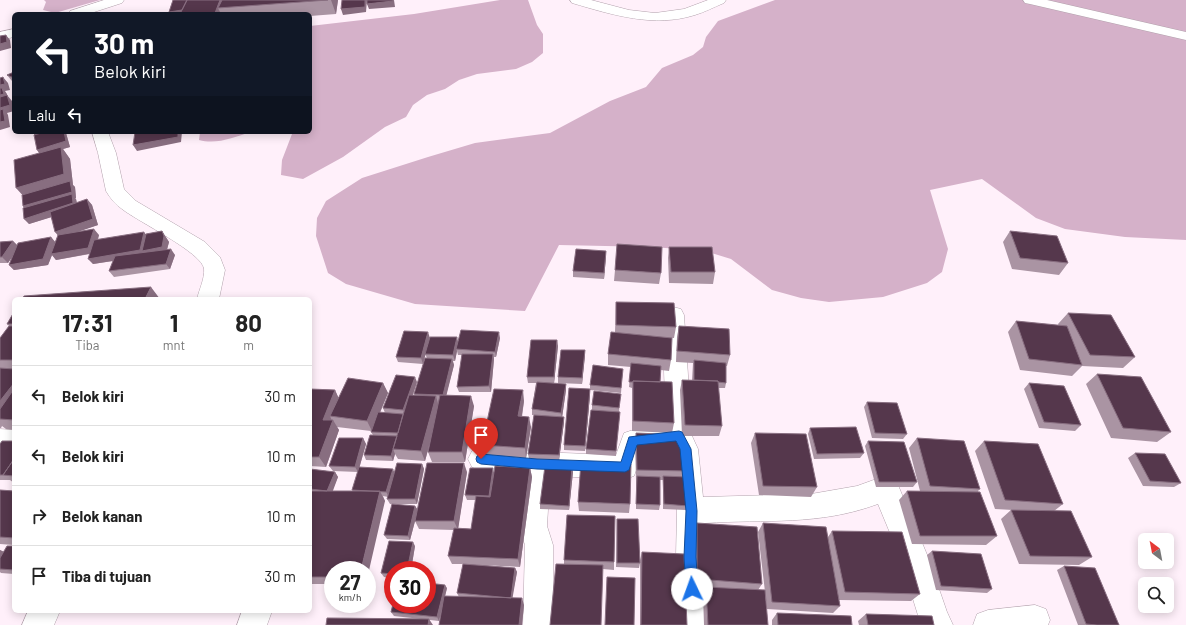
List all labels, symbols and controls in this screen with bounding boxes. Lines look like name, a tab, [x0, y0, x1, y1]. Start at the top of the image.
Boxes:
text: 30 m	[94, 26, 154, 60]
icon: left	[28, 28, 80, 80]
text: Belok kiri	[94, 60, 166, 82]
icon: left	[64, 104, 86, 126]
text: Lalu	[28, 106, 56, 124]
text: 17:31	[62, 308, 113, 337]
text: 1	[170, 308, 178, 337]
text: 80	[235, 308, 262, 337]
text: Tiba	[75, 337, 99, 353]
text: mnt	[163, 337, 185, 353]
text: m	[243, 337, 254, 353]
icon: left	[28, 385, 50, 407]
text: Belok kiri	[62, 387, 124, 405]
text: 30 m	[264, 387, 296, 405]
pin	[464, 418, 498, 459]
icon: arrive	[470, 424, 492, 446]
icon: left	[28, 445, 50, 467]
text: Belok kiri	[62, 447, 124, 465]
text: 10 m	[267, 447, 296, 465]
icon: right	[28, 505, 50, 527]
text: Belok kanan	[62, 507, 142, 525]
text: 10 m	[267, 507, 296, 525]
north arrow	[1138, 533, 1174, 569]
map controls	[1138, 533, 1174, 613]
speed limit sign: 30	[384, 561, 436, 613]
icon: arrive	[28, 565, 50, 587]
text: Tiba di tujuan	[62, 567, 151, 585]
text: 30 m	[264, 567, 296, 585]
position arrow	[671, 568, 713, 610]
text: 27	[339, 570, 361, 594]
button: search	[1138, 577, 1174, 613]
text: km/h	[339, 591, 361, 603]

